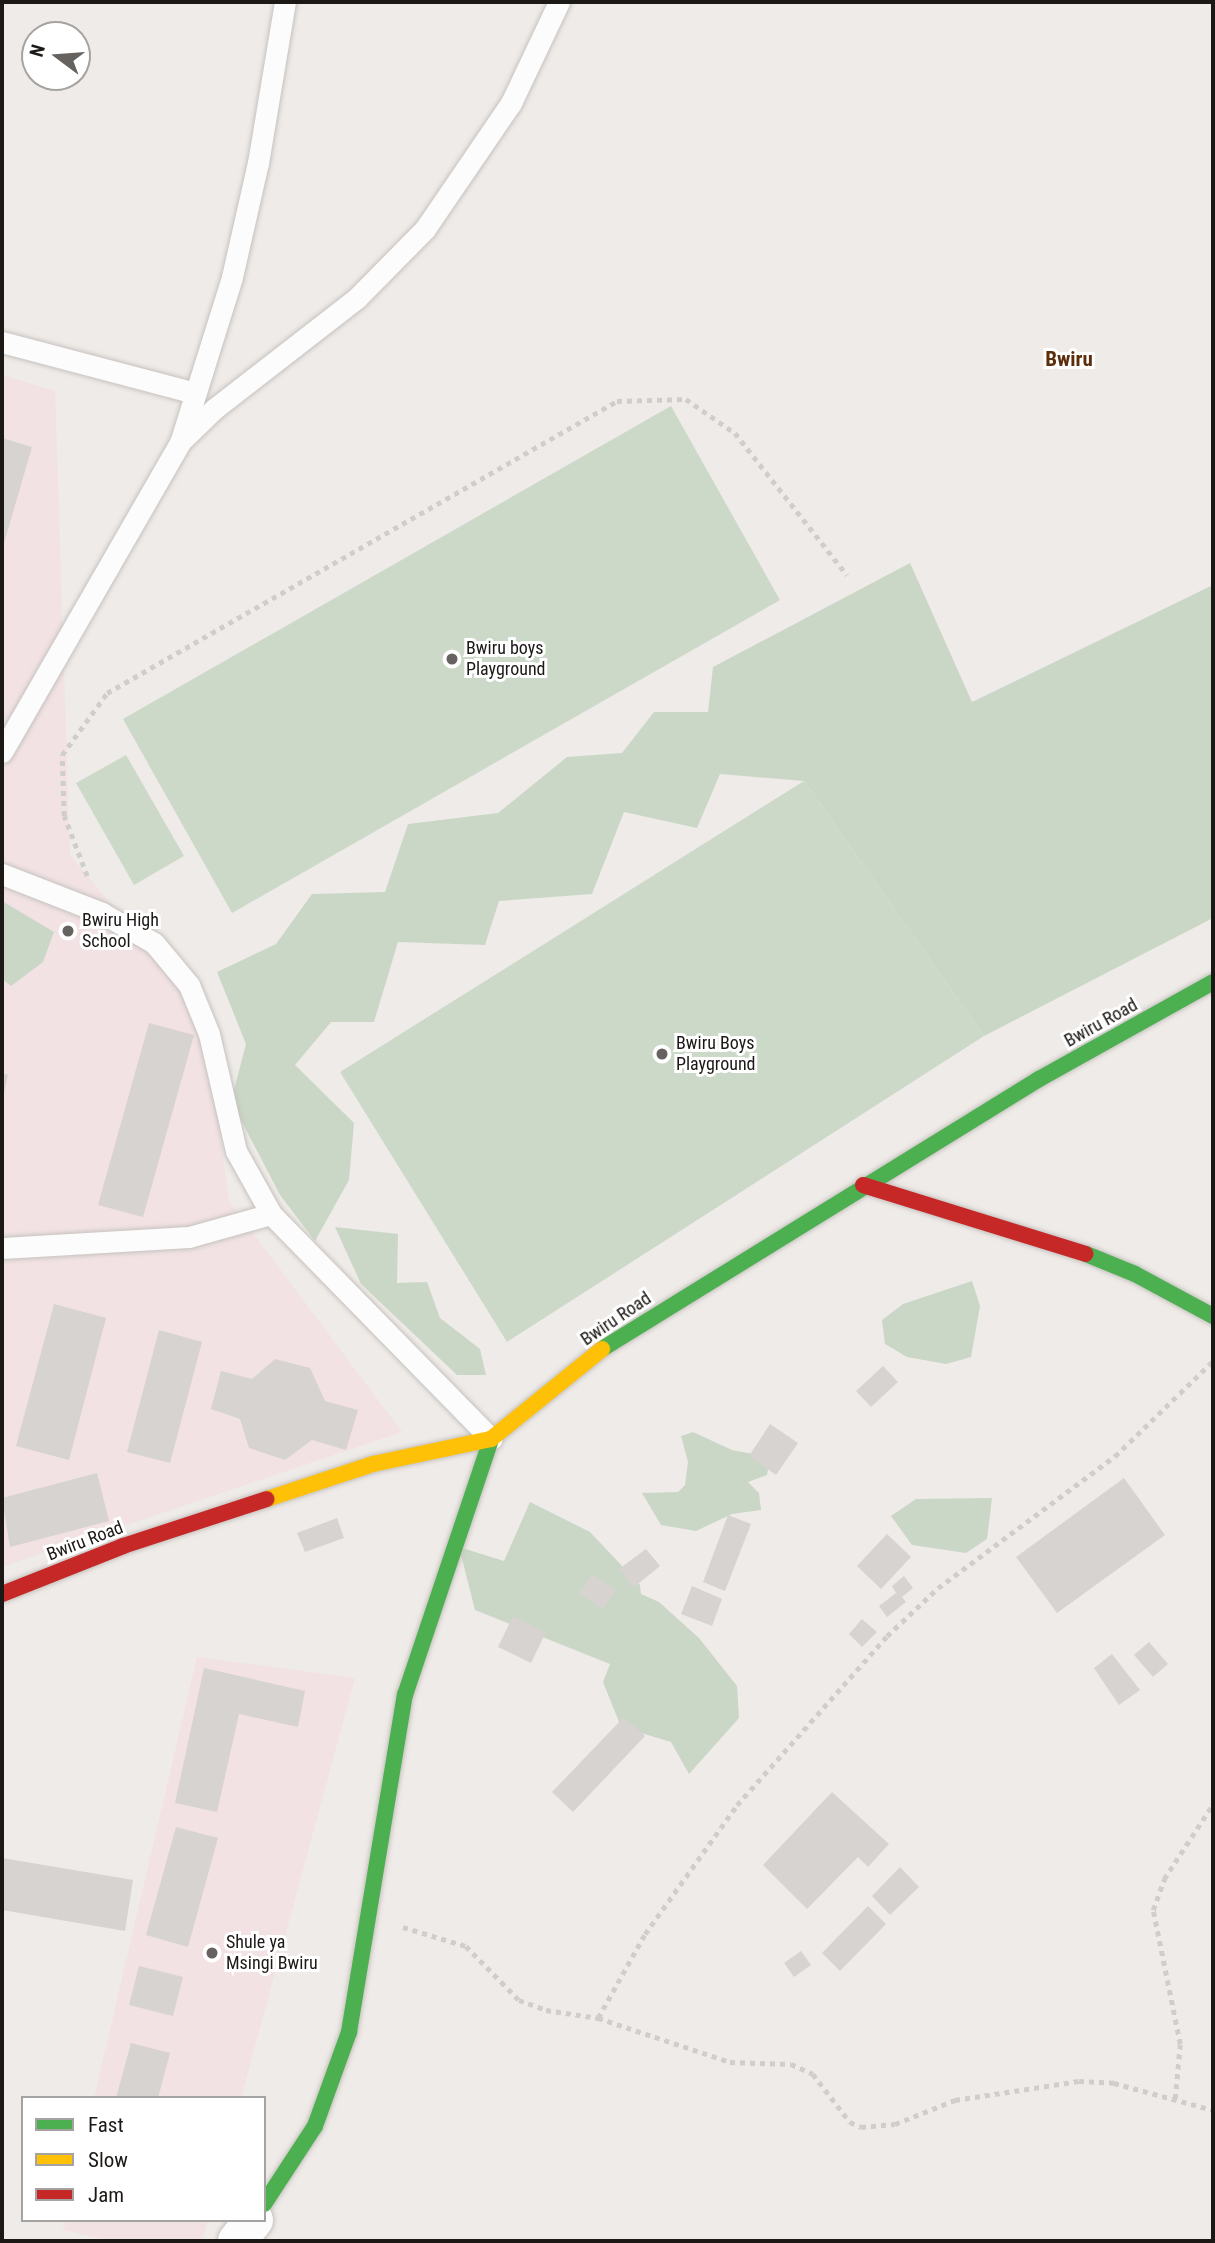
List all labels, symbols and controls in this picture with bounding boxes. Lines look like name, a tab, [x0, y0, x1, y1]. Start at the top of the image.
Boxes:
north arrow	[21, 21, 91, 91]
text: N	[25, 42, 50, 59]
district label: Bwiru	[1045, 346, 1093, 372]
place label: Bwiru boys Playground	[466, 638, 546, 680]
marker: Bwiru boys Playground	[444, 651, 460, 667]
place label: Bwiru High School	[82, 910, 159, 953]
marker: Bwiru High School	[60, 923, 76, 939]
street label: Bwiru Road	[1061, 994, 1141, 1052]
place label: Bwiru Boys Playground	[676, 1033, 756, 1076]
marker: Bwiru Boys Playground	[654, 1046, 670, 1062]
street label: Bwiru Road	[577, 1288, 655, 1350]
street label: Bwiru Road	[44, 1517, 126, 1565]
place label: Shule ya Msingi Bwiru	[226, 1932, 318, 1974]
marker: Shule ya Msingi Bwiru	[204, 1945, 220, 1961]
legend	[21, 2096, 266, 2222]
text: Fast	[88, 2113, 124, 2137]
text: Slow	[88, 2148, 128, 2172]
text: Jam	[88, 2183, 124, 2207]

